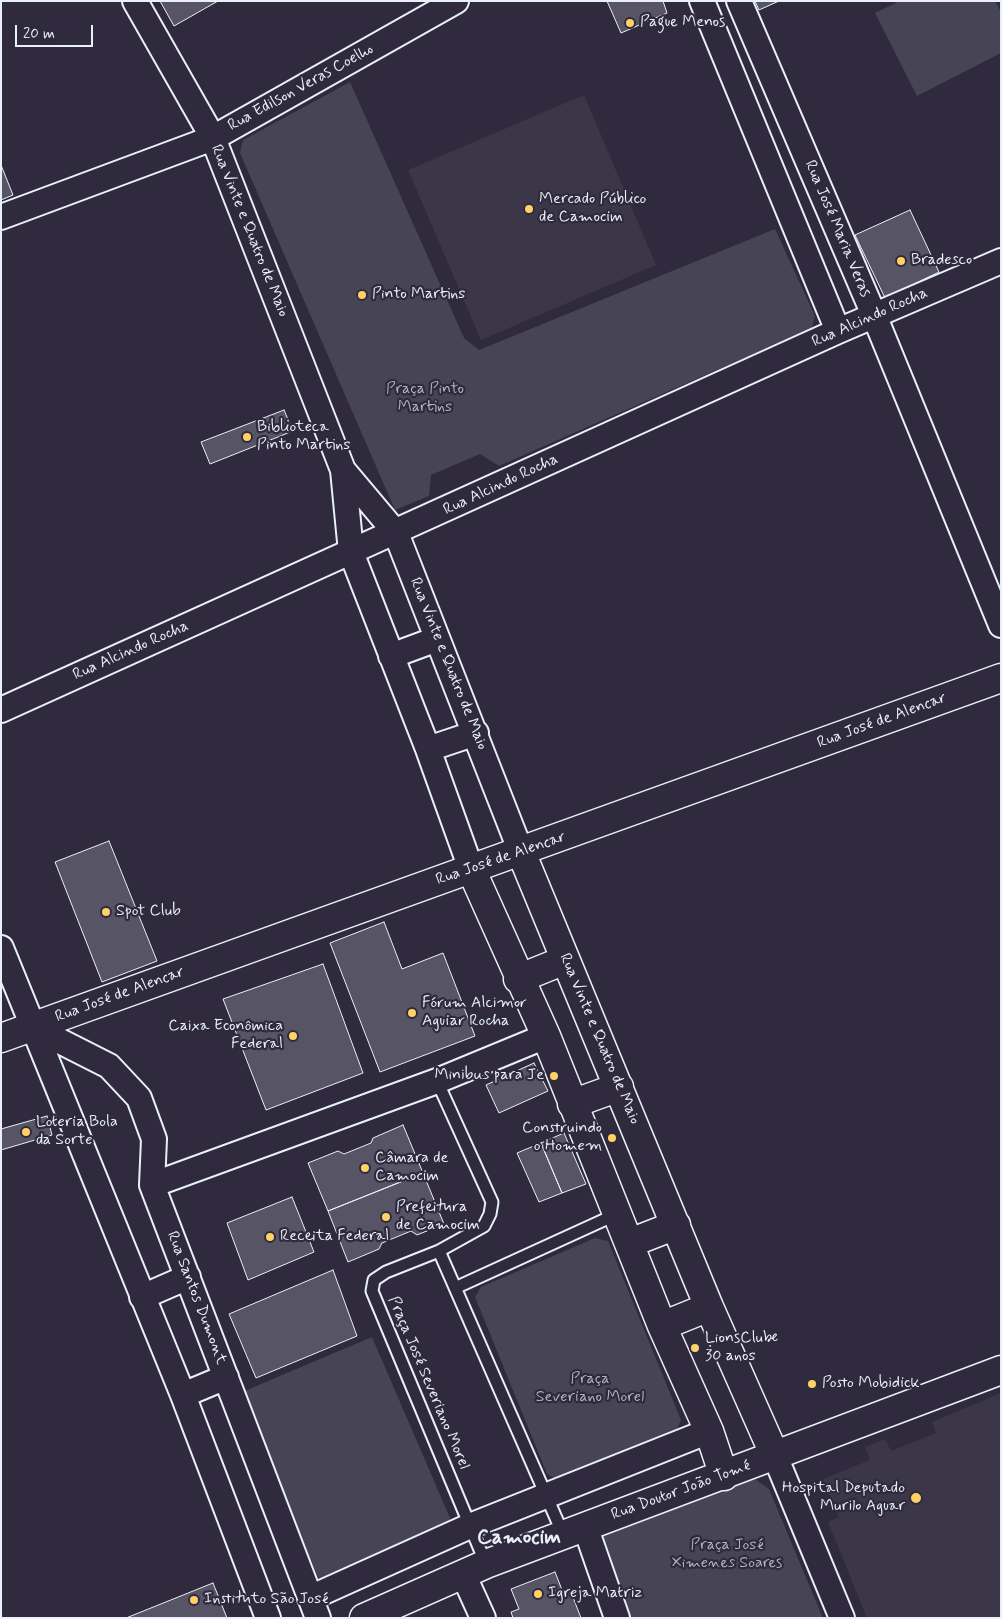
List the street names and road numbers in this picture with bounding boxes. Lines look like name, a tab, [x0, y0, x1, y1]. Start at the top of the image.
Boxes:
street label: Rua Edilson Veras Coelho	[225, 40, 377, 136]
street label: Rua Vinte e Quatro de Maio	[206, 142, 292, 320]
street label: Rua José Maria Veras	[800, 158, 874, 300]
street label: Rua Alcindo Rocha	[809, 284, 931, 352]
street label: Rua Alcindo Rocha	[440, 450, 562, 520]
street label: Rua Vinte e Quatro de Maio	[405, 575, 491, 753]
street label: Rua Alcindo Rocha	[70, 617, 192, 685]
street label: Rua José de Alencar	[815, 689, 949, 753]
street label: Rua José de Alencar	[434, 828, 568, 890]
street label: Rua Vinte e Quatro de Maio	[554, 951, 644, 1127]
street label: Rua José de Alencar	[53, 963, 187, 1027]
street label: Rua Santos Dumont	[162, 1229, 230, 1367]
street label: Praça José Severiano Morel	[383, 1294, 473, 1472]
street label: Rua Doutor João Tomé	[609, 1457, 753, 1525]

